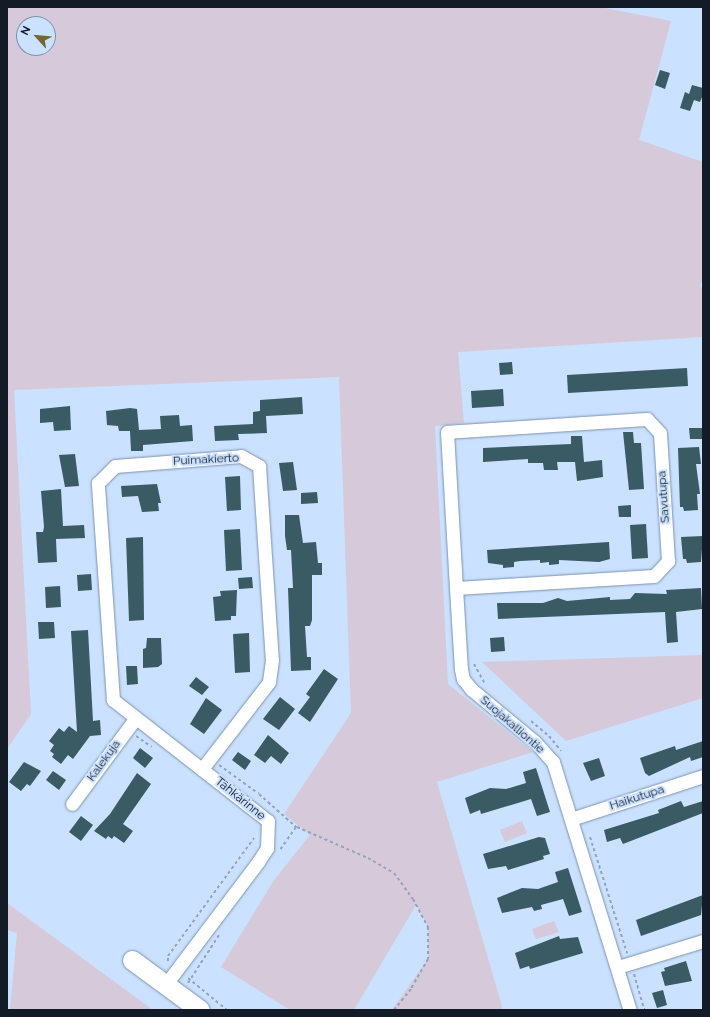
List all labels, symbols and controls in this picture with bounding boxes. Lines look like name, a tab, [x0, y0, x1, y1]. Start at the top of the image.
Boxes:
north arrow	[16, 16, 56, 56]
text: N	[18, 24, 33, 37]
street label: Puimakierto	[173, 451, 239, 469]
street label: Savutupa	[655, 470, 673, 524]
street label: Suojakalliontie	[477, 693, 547, 757]
street label: Kalekuja	[84, 738, 124, 784]
street label: Tähkärinne	[212, 774, 268, 824]
street label: Haikutupa	[608, 782, 666, 814]

